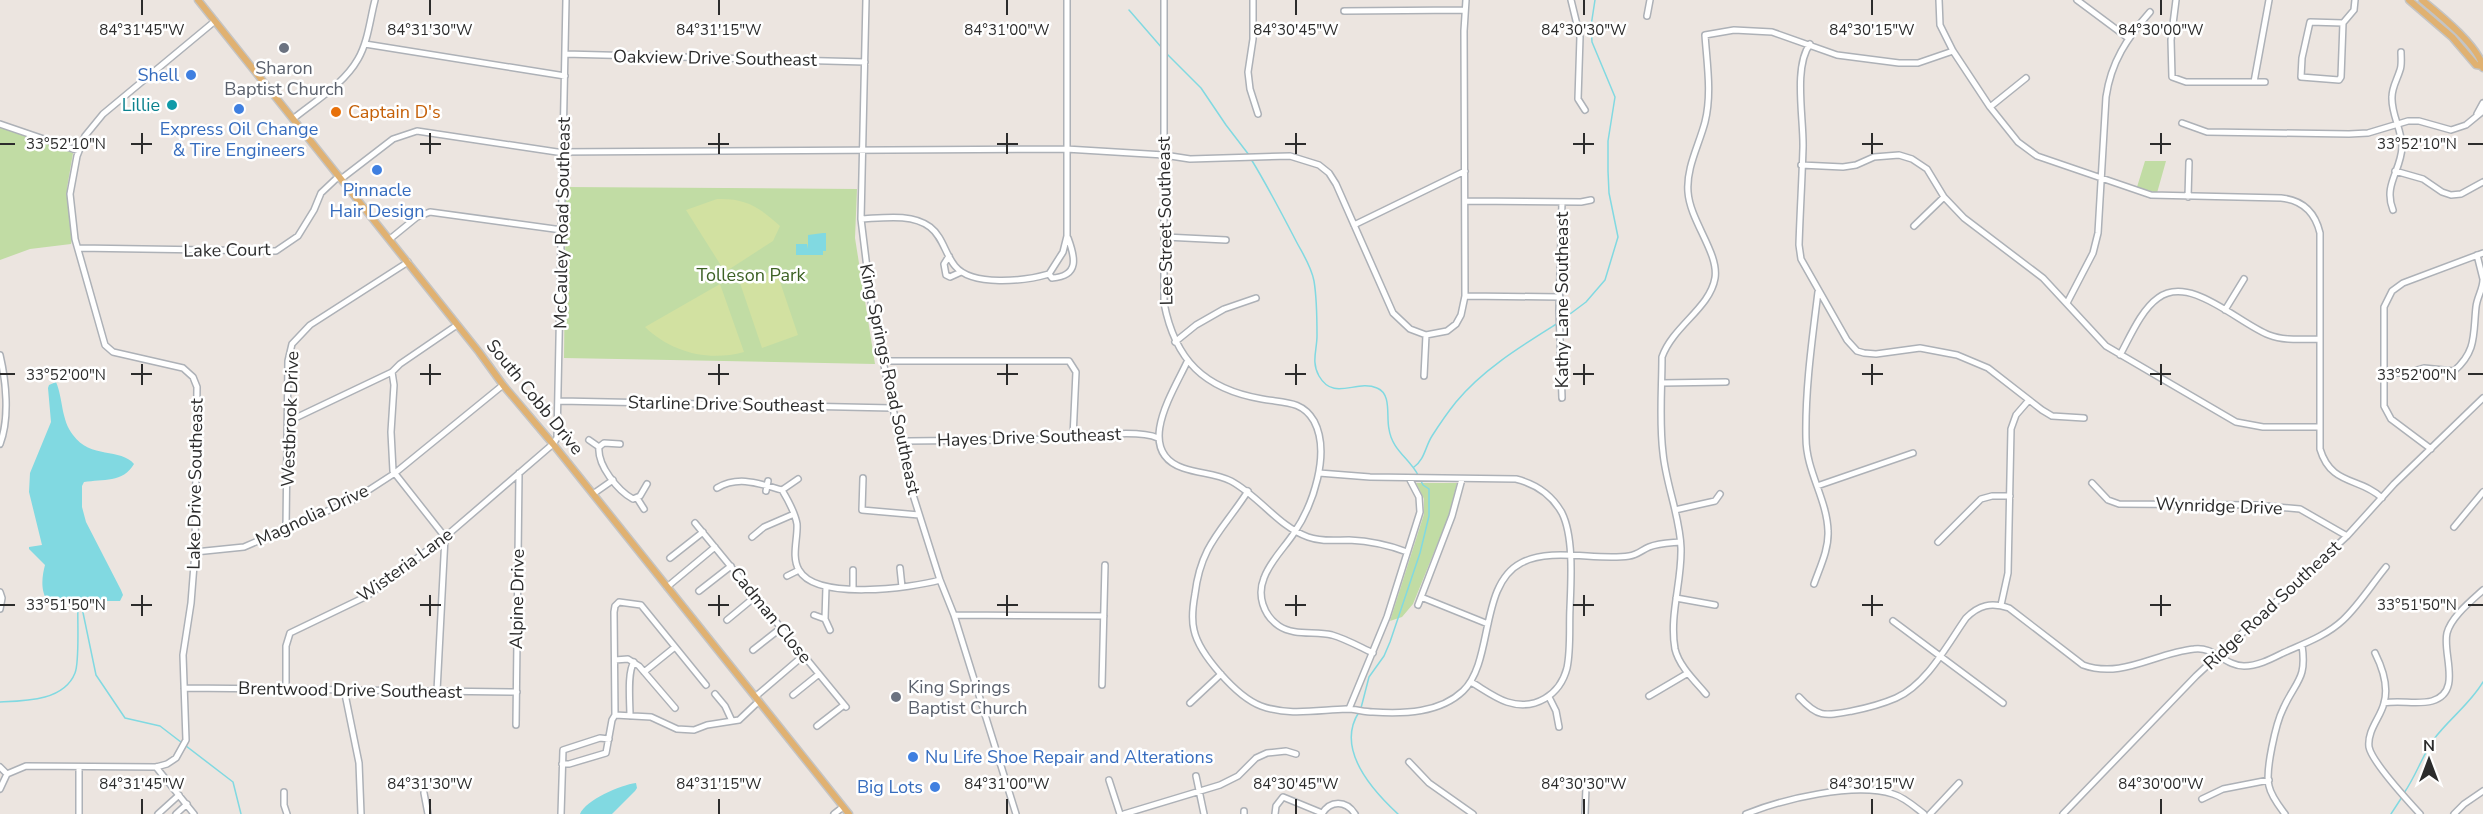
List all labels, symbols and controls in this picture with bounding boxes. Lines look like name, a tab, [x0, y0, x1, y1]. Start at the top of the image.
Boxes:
text: 84°31'45"W	[99, 20, 185, 40]
text: 84°31'30"W	[387, 20, 473, 40]
text: 84°31'15"W	[676, 20, 762, 40]
text: 84°31'00"W	[964, 20, 1050, 40]
text: 84°30'45"W	[1253, 20, 1339, 40]
text: 84°30'30"W	[1541, 20, 1627, 40]
text: 84°30'15"W	[1829, 20, 1915, 40]
text: 84°30'00"W	[2118, 20, 2204, 40]
marker: Sharon Baptist Church	[277, 41, 291, 55]
street label: Oakview Drive Southeast	[613, 44, 818, 72]
place label: Sharon Baptist Church	[224, 56, 344, 101]
place label: Shell	[137, 63, 180, 87]
marker: Shell	[184, 68, 198, 82]
place label: Lillie	[122, 93, 160, 117]
marker: Lillie	[165, 98, 179, 112]
place label: Captain D's	[348, 100, 441, 124]
marker: Express Oil Change & Tire Engineers	[232, 102, 246, 116]
marker: Captain D's	[329, 105, 343, 119]
street label: McCauley Road Southeast	[548, 116, 576, 329]
place label: Express Oil Change & Tire Engineers	[160, 117, 318, 162]
text: 33°52'10"N	[26, 134, 106, 154]
text: 33°52'10"N	[2377, 134, 2457, 154]
street label: Lee Street Southeast	[1152, 136, 1178, 306]
marker: Pinnacle Hair Design	[370, 163, 384, 177]
place label: Pinnacle Hair Design	[329, 178, 425, 223]
street label: Kathy Lane Southeast	[1550, 211, 1574, 388]
street label: Lake Court	[183, 237, 271, 263]
street label: King Springs Road Southeast	[854, 261, 926, 497]
park label: Tolleson Park	[696, 263, 807, 287]
street label: South Cobb Drive	[481, 334, 589, 460]
street label: Westbrook Drive	[276, 350, 304, 488]
text: 33°52'00"N	[26, 365, 106, 385]
text: 33°52'00"N	[2377, 365, 2457, 385]
street label: Starline Drive Southeast	[628, 390, 825, 418]
street label: Lake Drive Southeast	[182, 397, 209, 570]
street label: Hayes Drive Southeast	[937, 422, 1122, 452]
street label: Magnolia Drive	[252, 478, 372, 552]
street label: Wynridge Drive	[2155, 492, 2283, 520]
street label: Wisteria Lane	[353, 522, 457, 608]
street label: Ridge Road Southeast	[2198, 534, 2346, 675]
street label: Alpine Drive	[504, 549, 530, 649]
street label: Cadman Close	[725, 562, 817, 668]
text: 33°51'50"N	[26, 595, 106, 615]
text: 33°51'50"N	[2377, 595, 2457, 615]
place label: King Springs Baptist Church	[908, 675, 1027, 720]
street label: Brentwood Drive Southeast	[238, 676, 463, 704]
marker: King Springs Baptist Church	[889, 690, 903, 704]
north arrow	[2399, 730, 2459, 790]
text: N	[2423, 735, 2435, 757]
place label: Nu Life Shoe Repair and Alterations	[925, 745, 1213, 769]
marker: Nu Life Shoe Repair and Alterations	[906, 750, 920, 764]
text: 84°31'45"W	[99, 774, 185, 794]
text: 84°31'30"W	[387, 774, 473, 794]
text: 84°31'15"W	[676, 774, 762, 794]
text: 84°31'00"W	[964, 774, 1050, 794]
text: 84°30'45"W	[1253, 774, 1339, 794]
text: 84°30'30"W	[1541, 774, 1627, 794]
text: 84°30'15"W	[1829, 774, 1915, 794]
text: 84°30'00"W	[2118, 774, 2204, 794]
place label: Big Lots	[857, 775, 923, 799]
marker: Big Lots	[928, 780, 942, 794]

